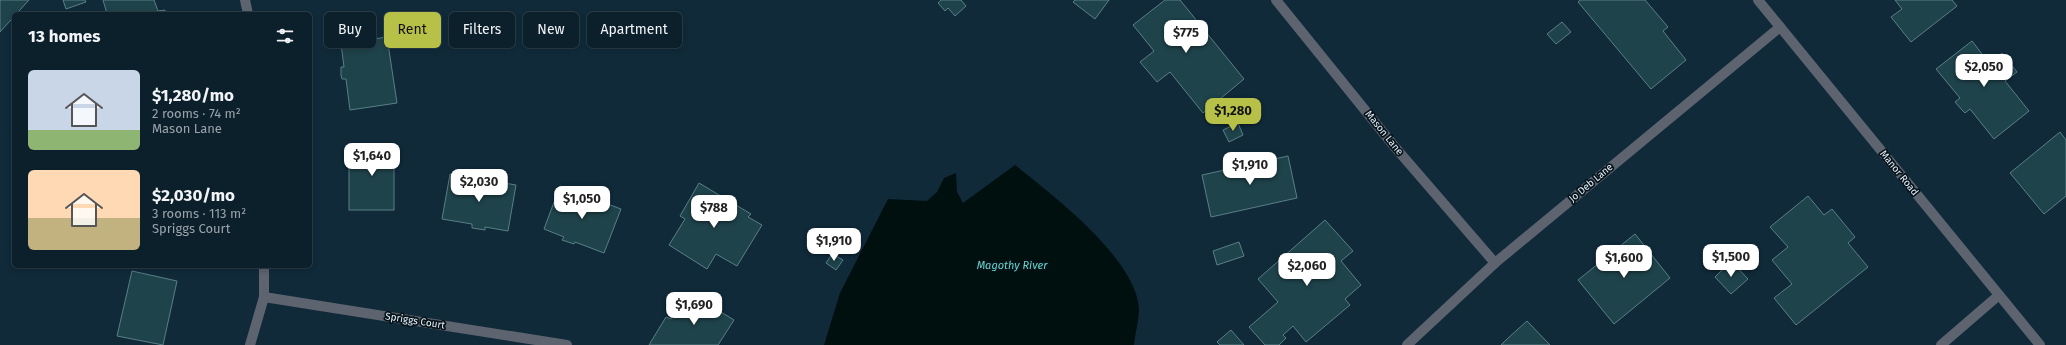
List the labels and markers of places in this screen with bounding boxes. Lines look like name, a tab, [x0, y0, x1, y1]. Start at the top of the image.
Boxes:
pin: $775	[1162, 20, 1210, 54]
pin: $2,050	[1951, 54, 2017, 88]
pin: $1,280	[1200, 98, 1266, 132]
pin: $1,640	[339, 143, 405, 177]
pin: $1,910	[1217, 152, 1283, 186]
pin: $2,030	[446, 169, 512, 203]
pin: $1,050	[549, 186, 615, 220]
pin: $788	[690, 195, 738, 229]
pin: $1,910	[801, 228, 867, 262]
pin: $1,500	[1698, 244, 1764, 278]
pin: $1,600	[1591, 245, 1657, 279]
pin: $2,060	[1274, 253, 1340, 287]
pin: $1,690	[661, 292, 727, 326]

